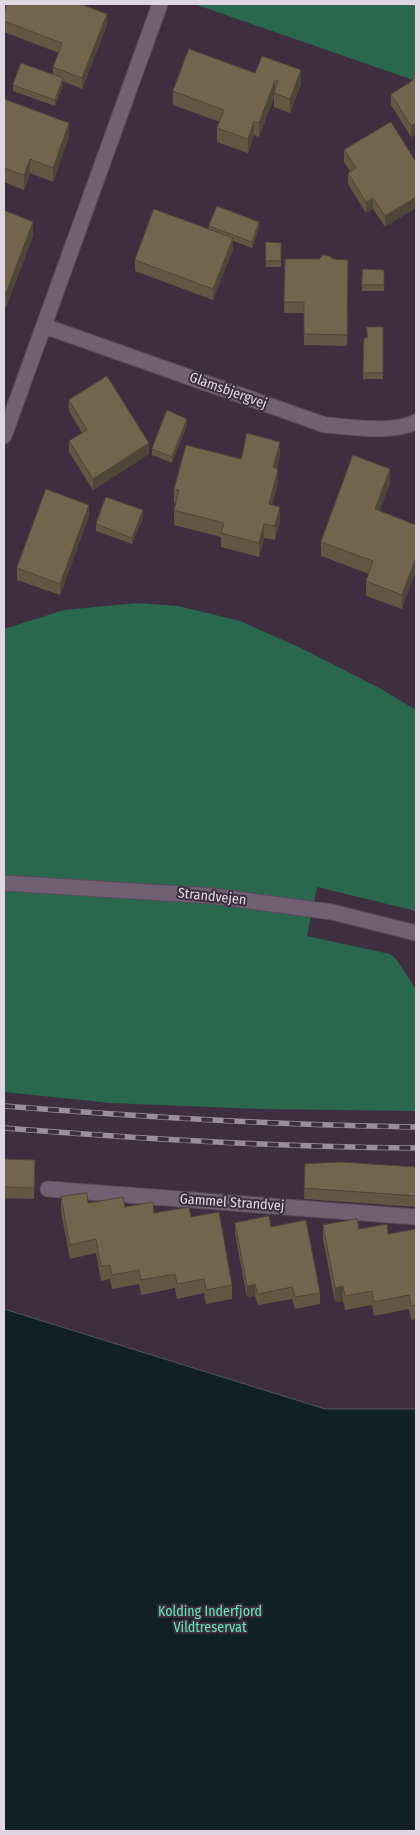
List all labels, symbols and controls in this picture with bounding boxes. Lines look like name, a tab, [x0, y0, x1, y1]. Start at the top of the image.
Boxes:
street label: Glamsbjergvej	[187, 369, 269, 413]
street label: Strandvejen	[177, 885, 247, 909]
street label: Gammel Strandvej	[179, 1191, 285, 1215]
park label: Kolding Inderfjord Vildtreservat	[158, 1604, 262, 1636]

